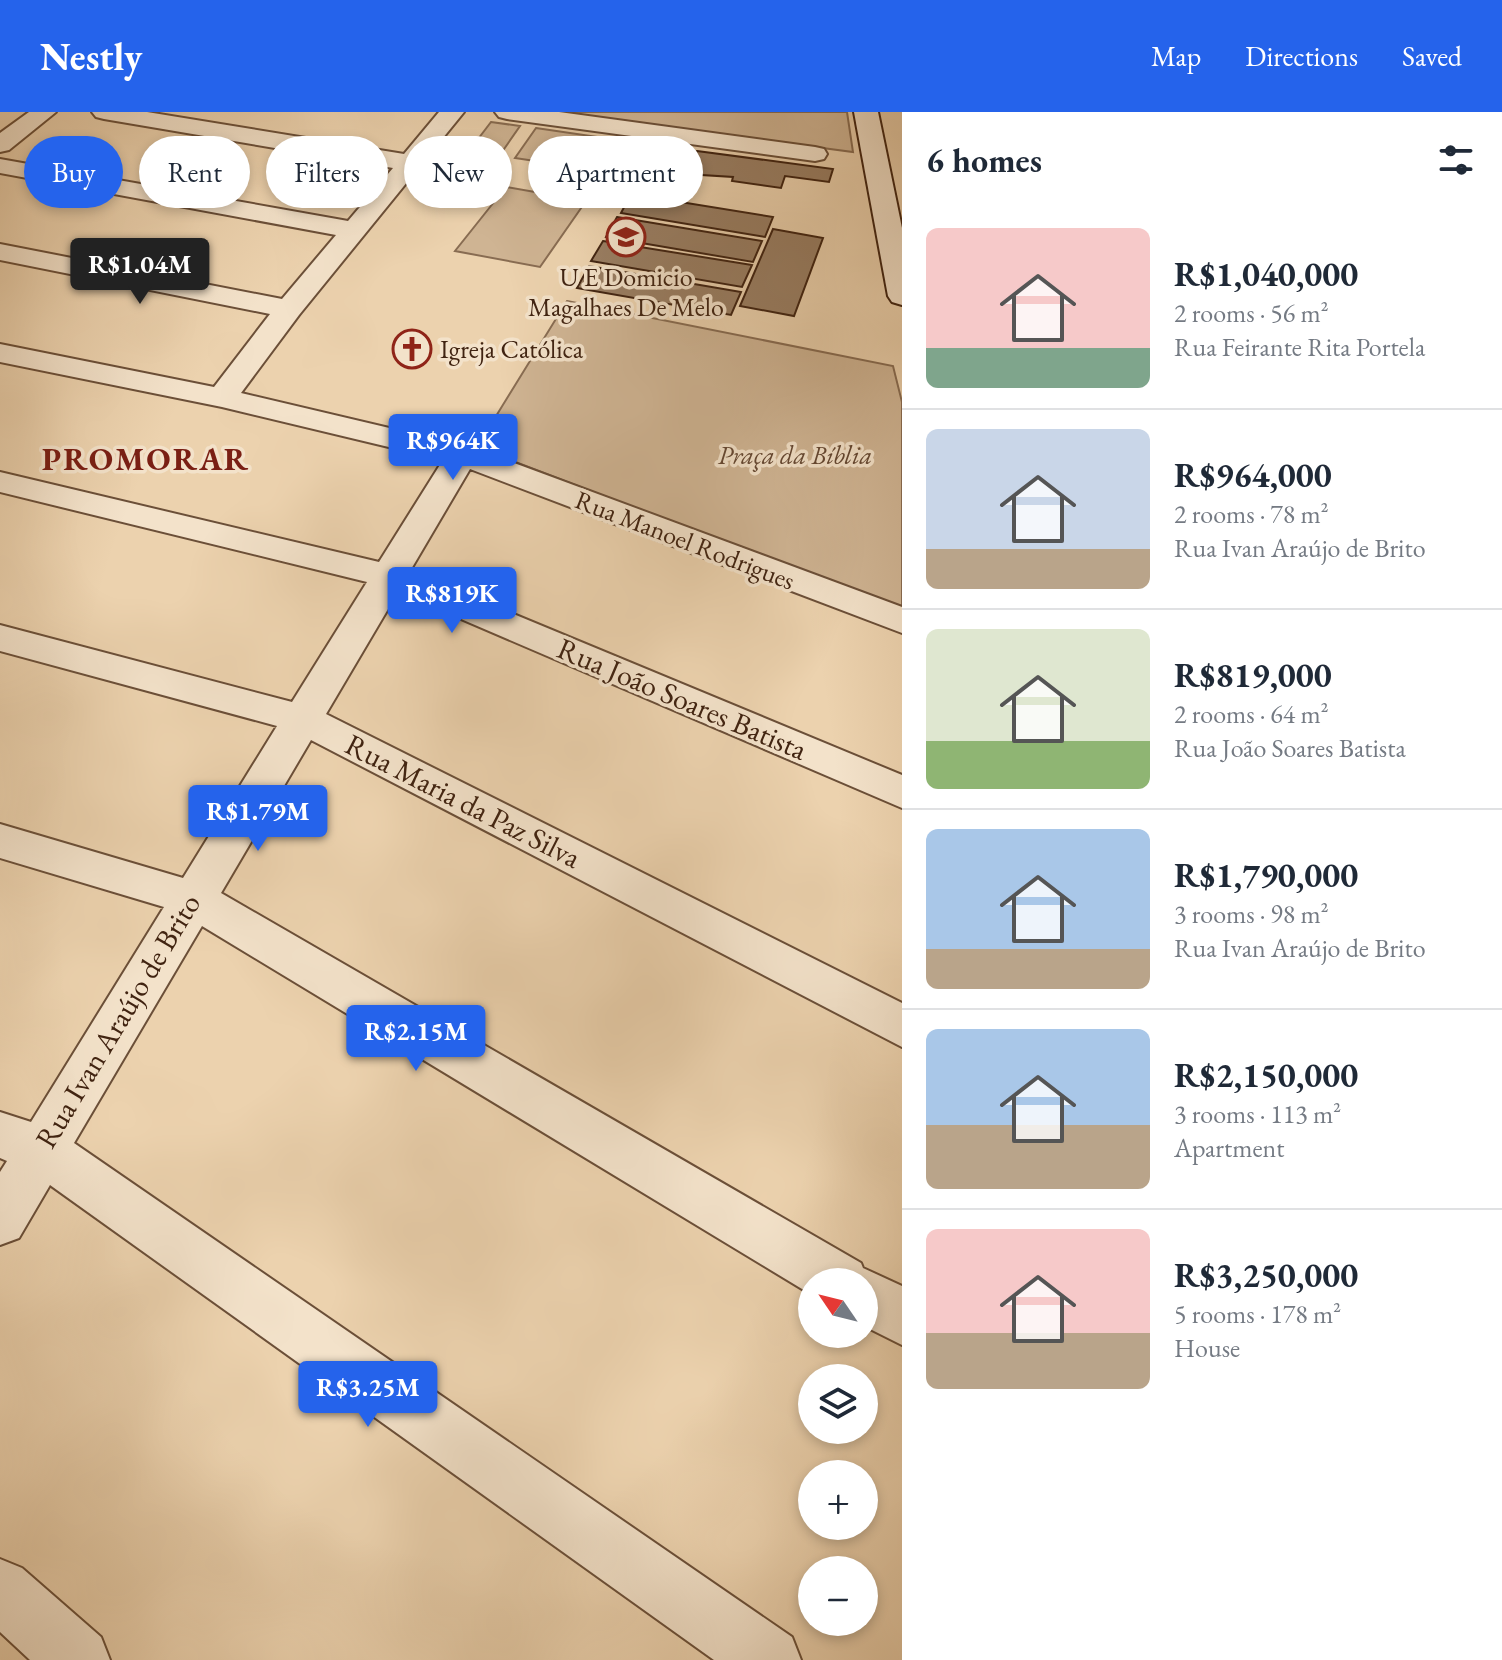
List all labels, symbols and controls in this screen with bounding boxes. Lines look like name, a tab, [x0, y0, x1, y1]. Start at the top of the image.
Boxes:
text: Nestly	[40, 32, 142, 81]
text: Map	[1151, 38, 1201, 74]
text: Directions	[1245, 38, 1358, 74]
text: Saved	[1402, 38, 1462, 74]
chip: Buy	[24, 136, 123, 208]
chip: Rent	[139, 136, 250, 208]
chip: Filters	[266, 136, 388, 208]
chip: New	[404, 136, 512, 208]
chip: Apartment	[528, 136, 703, 208]
text: 6 homes	[926, 138, 1042, 182]
icon: filters	[1434, 138, 1478, 182]
school or university icon: U E Domicio Magalhaes De Melo	[605, 216, 647, 258]
pin: R$1.04M	[66, 238, 214, 306]
text: R$1.04M	[88, 247, 192, 281]
text: R$1,040,000	[1174, 252, 1358, 296]
place label: U E Domicio Magalhaes De Melo	[528, 260, 724, 324]
icon: home	[990, 260, 1086, 356]
text: 2 rooms · 56 m²	[1174, 296, 1329, 330]
church icon: Igreja Católica	[391, 328, 433, 370]
text: Rua Feirante Rita Portela	[1174, 330, 1425, 364]
place label: Igreja Católica	[440, 332, 584, 366]
pin: R$964K	[388, 414, 518, 482]
text: R$964K	[407, 423, 499, 457]
district label: PROMORAR	[42, 438, 250, 480]
park label: Praça da Bíblia	[718, 438, 872, 472]
text: R$964,000	[1174, 453, 1332, 497]
icon: home	[990, 461, 1086, 557]
street label: Rua Manoel Rodrigues	[570, 482, 800, 598]
text: 2 rooms · 78 m²	[1174, 497, 1329, 531]
text: Rua Ivan Araújo de Brito	[1174, 531, 1426, 565]
pin: R$819K	[387, 567, 517, 635]
text: R$819K	[406, 576, 498, 610]
street label: Rua João Soares Batista	[551, 628, 813, 769]
text: R$819,000	[1174, 653, 1332, 697]
icon: home	[990, 661, 1086, 757]
text: 2 rooms · 64 m²	[1174, 697, 1329, 731]
street label: Rua Maria da Paz Silva	[339, 724, 587, 877]
text: Rua João Soares Batista	[1174, 731, 1406, 765]
pin: R$1.79M	[184, 785, 332, 853]
text: R$1.79M	[206, 794, 310, 828]
text: R$1,790,000	[1174, 853, 1358, 897]
icon: home	[990, 861, 1086, 957]
street label: Rua Ivan Araújo de Brito	[26, 886, 209, 1155]
text: 3 rooms · 98 m²	[1174, 897, 1329, 931]
text: Rua Ivan Araújo de Brito	[1174, 931, 1426, 965]
pin: R$2.15M	[342, 1005, 490, 1073]
text: R$2.15M	[364, 1014, 468, 1048]
text: R$2,150,000	[1174, 1053, 1358, 1097]
icon: home	[990, 1061, 1086, 1157]
text: 3 rooms · 113 m²	[1174, 1097, 1341, 1131]
text: Apartment	[1174, 1131, 1284, 1165]
text: R$3,250,000	[1174, 1253, 1358, 1297]
icon: home	[990, 1261, 1086, 1357]
north arrow	[798, 1268, 878, 1348]
map controls	[798, 1268, 878, 1636]
text: 5 rooms · 178 m²	[1174, 1297, 1341, 1331]
text: House	[1174, 1331, 1240, 1365]
pin: R$3.25M	[294, 1361, 442, 1429]
button: layers	[798, 1364, 878, 1444]
text: R$3.25M	[316, 1370, 420, 1404]
button: +	[798, 1460, 878, 1540]
button: −	[798, 1556, 878, 1636]

